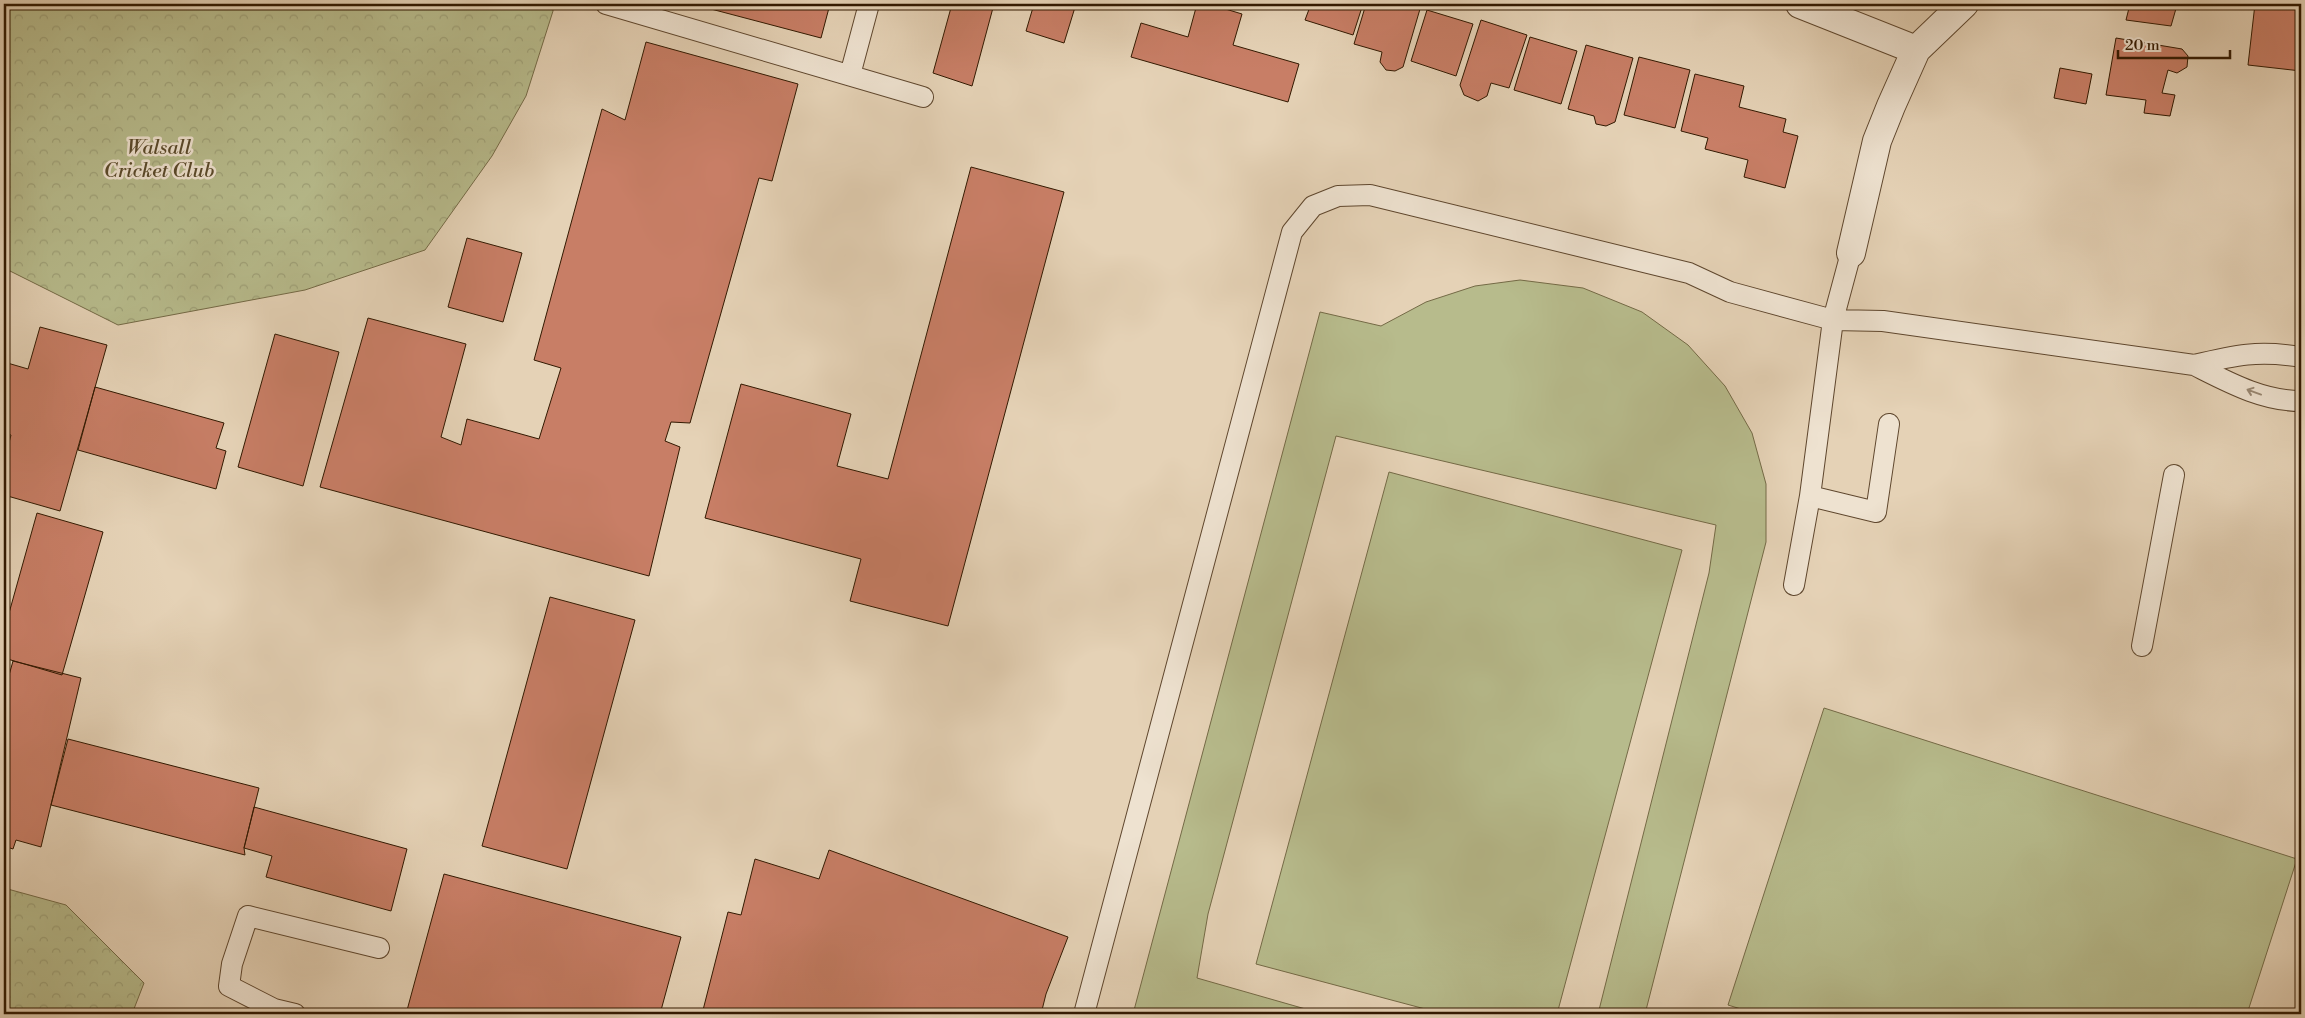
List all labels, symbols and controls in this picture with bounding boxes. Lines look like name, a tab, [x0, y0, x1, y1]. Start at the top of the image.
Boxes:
scale bar	[2118, 28, 2230, 60]
text: 20 m	[2125, 36, 2160, 55]
park label: Walsall Cricket Club	[104, 136, 214, 184]
one-way arrow	[2246, 387, 2262, 396]

